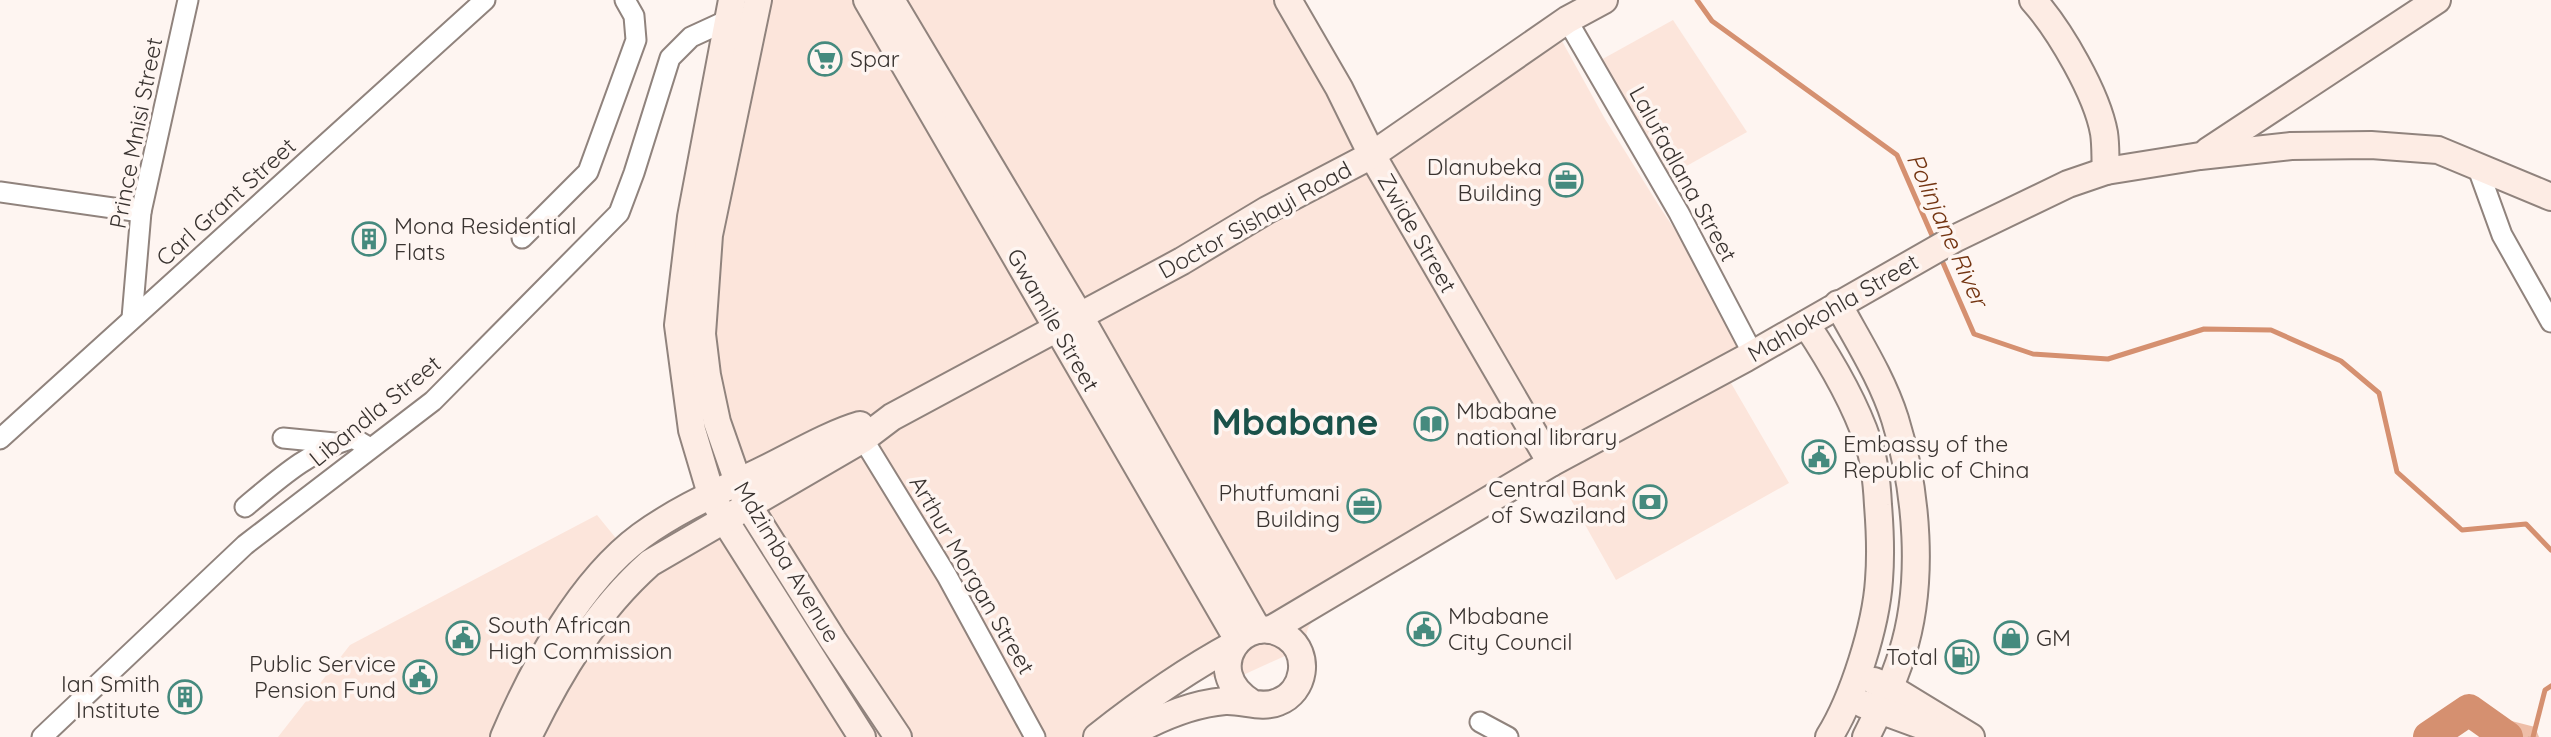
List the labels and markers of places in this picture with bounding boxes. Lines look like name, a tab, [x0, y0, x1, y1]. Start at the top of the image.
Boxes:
supermarket icon: Spar	[806, 40, 844, 78]
place label: Spar	[850, 44, 900, 73]
place label: Dlanubeka Building	[1427, 152, 1542, 207]
office icon: Dlanubeka Building	[1547, 161, 1585, 199]
place label: Mona Residential Flats	[394, 211, 577, 266]
building icon: Mona Residential Flats	[350, 220, 388, 258]
place label: Mbabane national library	[1456, 396, 1617, 451]
library icon: Mbabane national library	[1412, 405, 1450, 443]
place label: Embassy of the Republic of China	[1843, 429, 2029, 484]
public building icon: Embassy of the Republic of China	[1800, 438, 1838, 476]
place label: Central Bank of Swaziland	[1488, 474, 1626, 529]
place label: Phutfumani Building	[1218, 478, 1340, 533]
bank icon: Central Bank of Swaziland	[1631, 483, 1669, 521]
office icon: Phutfumani Building	[1345, 487, 1383, 525]
place label: Mbabane City Council	[1448, 601, 1573, 656]
place label: South African High Commission	[488, 610, 673, 665]
public building icon: Mbabane City Council	[1405, 610, 1443, 648]
public building icon: South African High Commission	[444, 619, 482, 657]
shop icon: GM	[1992, 619, 2030, 657]
place label: GM	[2036, 623, 2071, 652]
fuel station icon: Total	[1943, 638, 1981, 676]
place label: Total	[1886, 642, 1938, 671]
place label: Public Service Pension Fund	[249, 649, 396, 704]
public building icon: Public Service Pension Fund	[401, 658, 439, 696]
place label: Ian Smith Institute	[61, 669, 160, 724]
building icon: Ian Smith Institute	[166, 678, 204, 716]

